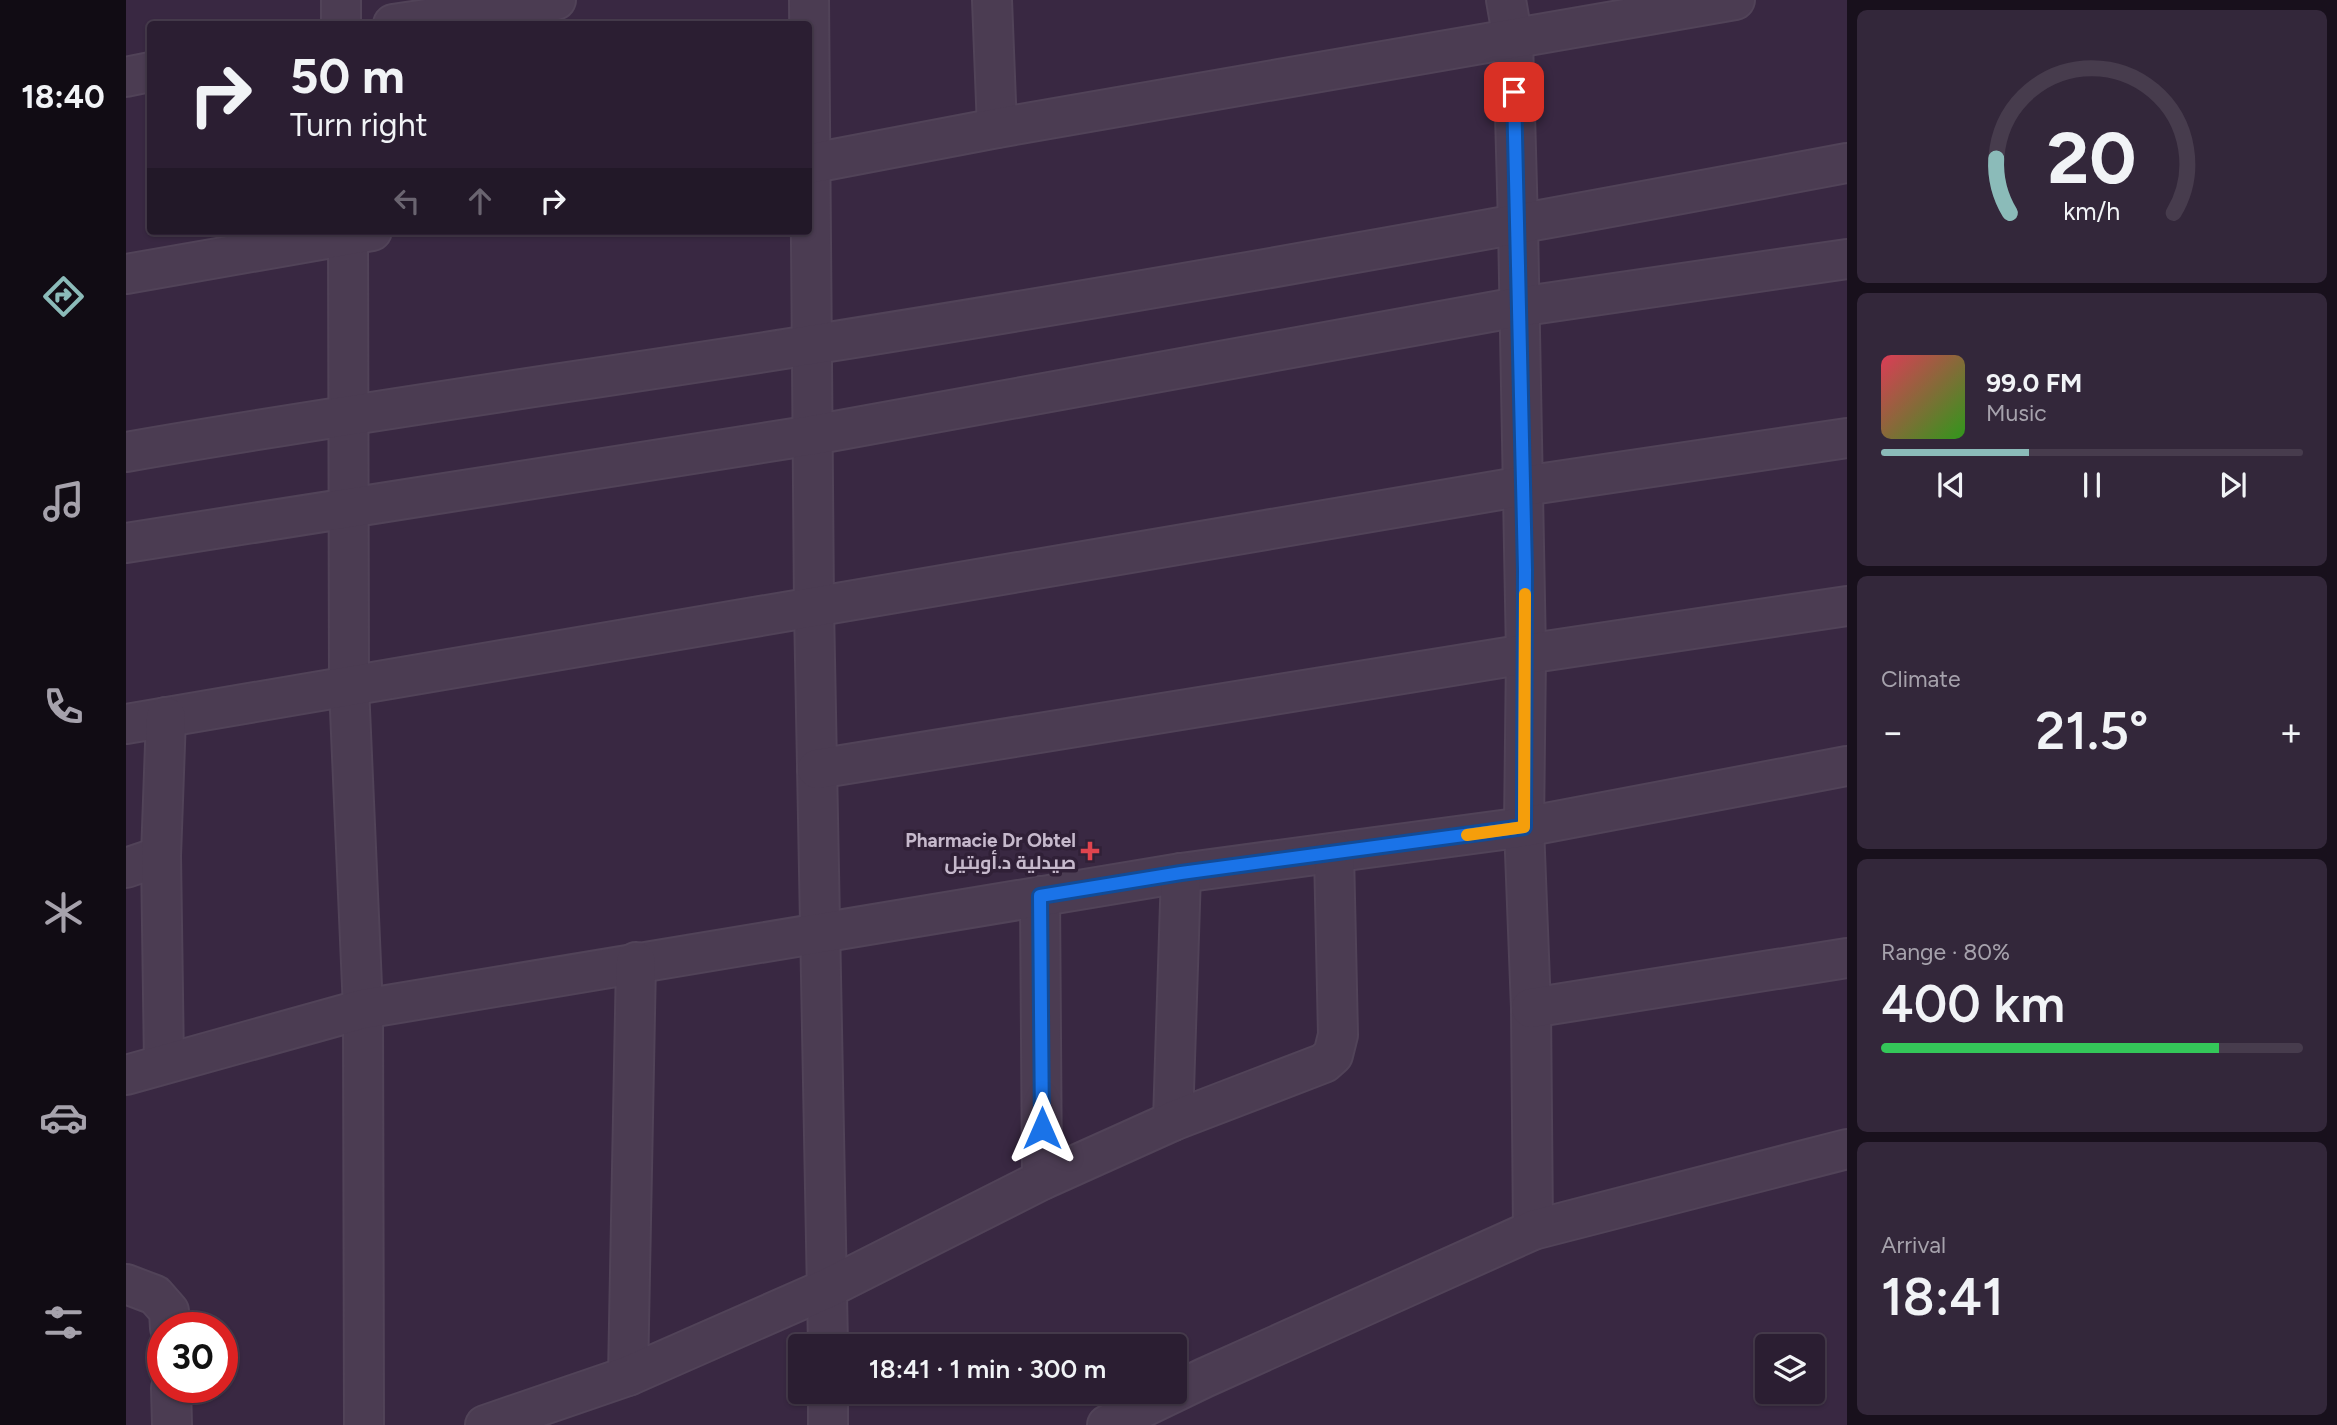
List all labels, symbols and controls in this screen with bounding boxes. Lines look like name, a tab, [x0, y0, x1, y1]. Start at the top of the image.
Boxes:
text: 50 m	[290, 46, 405, 105]
icon: right	[175, 49, 266, 140]
pin	[1484, 62, 1544, 122]
icon: arrive	[1495, 73, 1533, 111]
text: 18:40	[21, 78, 105, 116]
text: Turn right	[290, 106, 428, 144]
text: 20	[2047, 114, 2137, 201]
icon: left	[388, 182, 426, 220]
icon: ahead	[461, 182, 499, 220]
icon: right	[534, 182, 572, 220]
text: km/h	[2063, 195, 2121, 225]
icon: directions	[39, 272, 88, 321]
text: 99.0 FM	[1986, 367, 2082, 399]
text: Music	[1986, 399, 2047, 427]
icon: previous	[1932, 466, 1970, 504]
icon: pause	[2073, 466, 2111, 504]
icon: next	[2214, 466, 2252, 504]
icon: music	[39, 477, 88, 526]
text: Climate	[1881, 665, 1960, 693]
icon: phone	[39, 682, 88, 731]
text: 21.5°	[2035, 700, 2149, 762]
text: −	[1881, 709, 1905, 755]
text: +	[2279, 709, 2303, 755]
place label: Pharmacie Dr Obtel صيدلية د.أوبتيل	[905, 829, 1076, 874]
marker: Pharmacie Dr Obtel صيدلية د.أوبتيل	[1082, 843, 1098, 859]
icon: climate	[39, 888, 88, 937]
text: Range · 80%	[1881, 938, 2010, 966]
text: 400 km	[1881, 973, 2065, 1035]
position arrow	[1005, 1091, 1079, 1165]
icon: car	[39, 1093, 88, 1142]
text: Arrival	[1881, 1231, 1946, 1259]
text: 18:41	[1881, 1266, 2004, 1328]
icon: filters	[39, 1298, 88, 1347]
speed limit sign: 30	[147, 1312, 238, 1403]
map controls	[1755, 1334, 1825, 1404]
button: layers	[1755, 1334, 1825, 1404]
text: 18:41 · 1 min · 300 m	[869, 1353, 1106, 1385]

